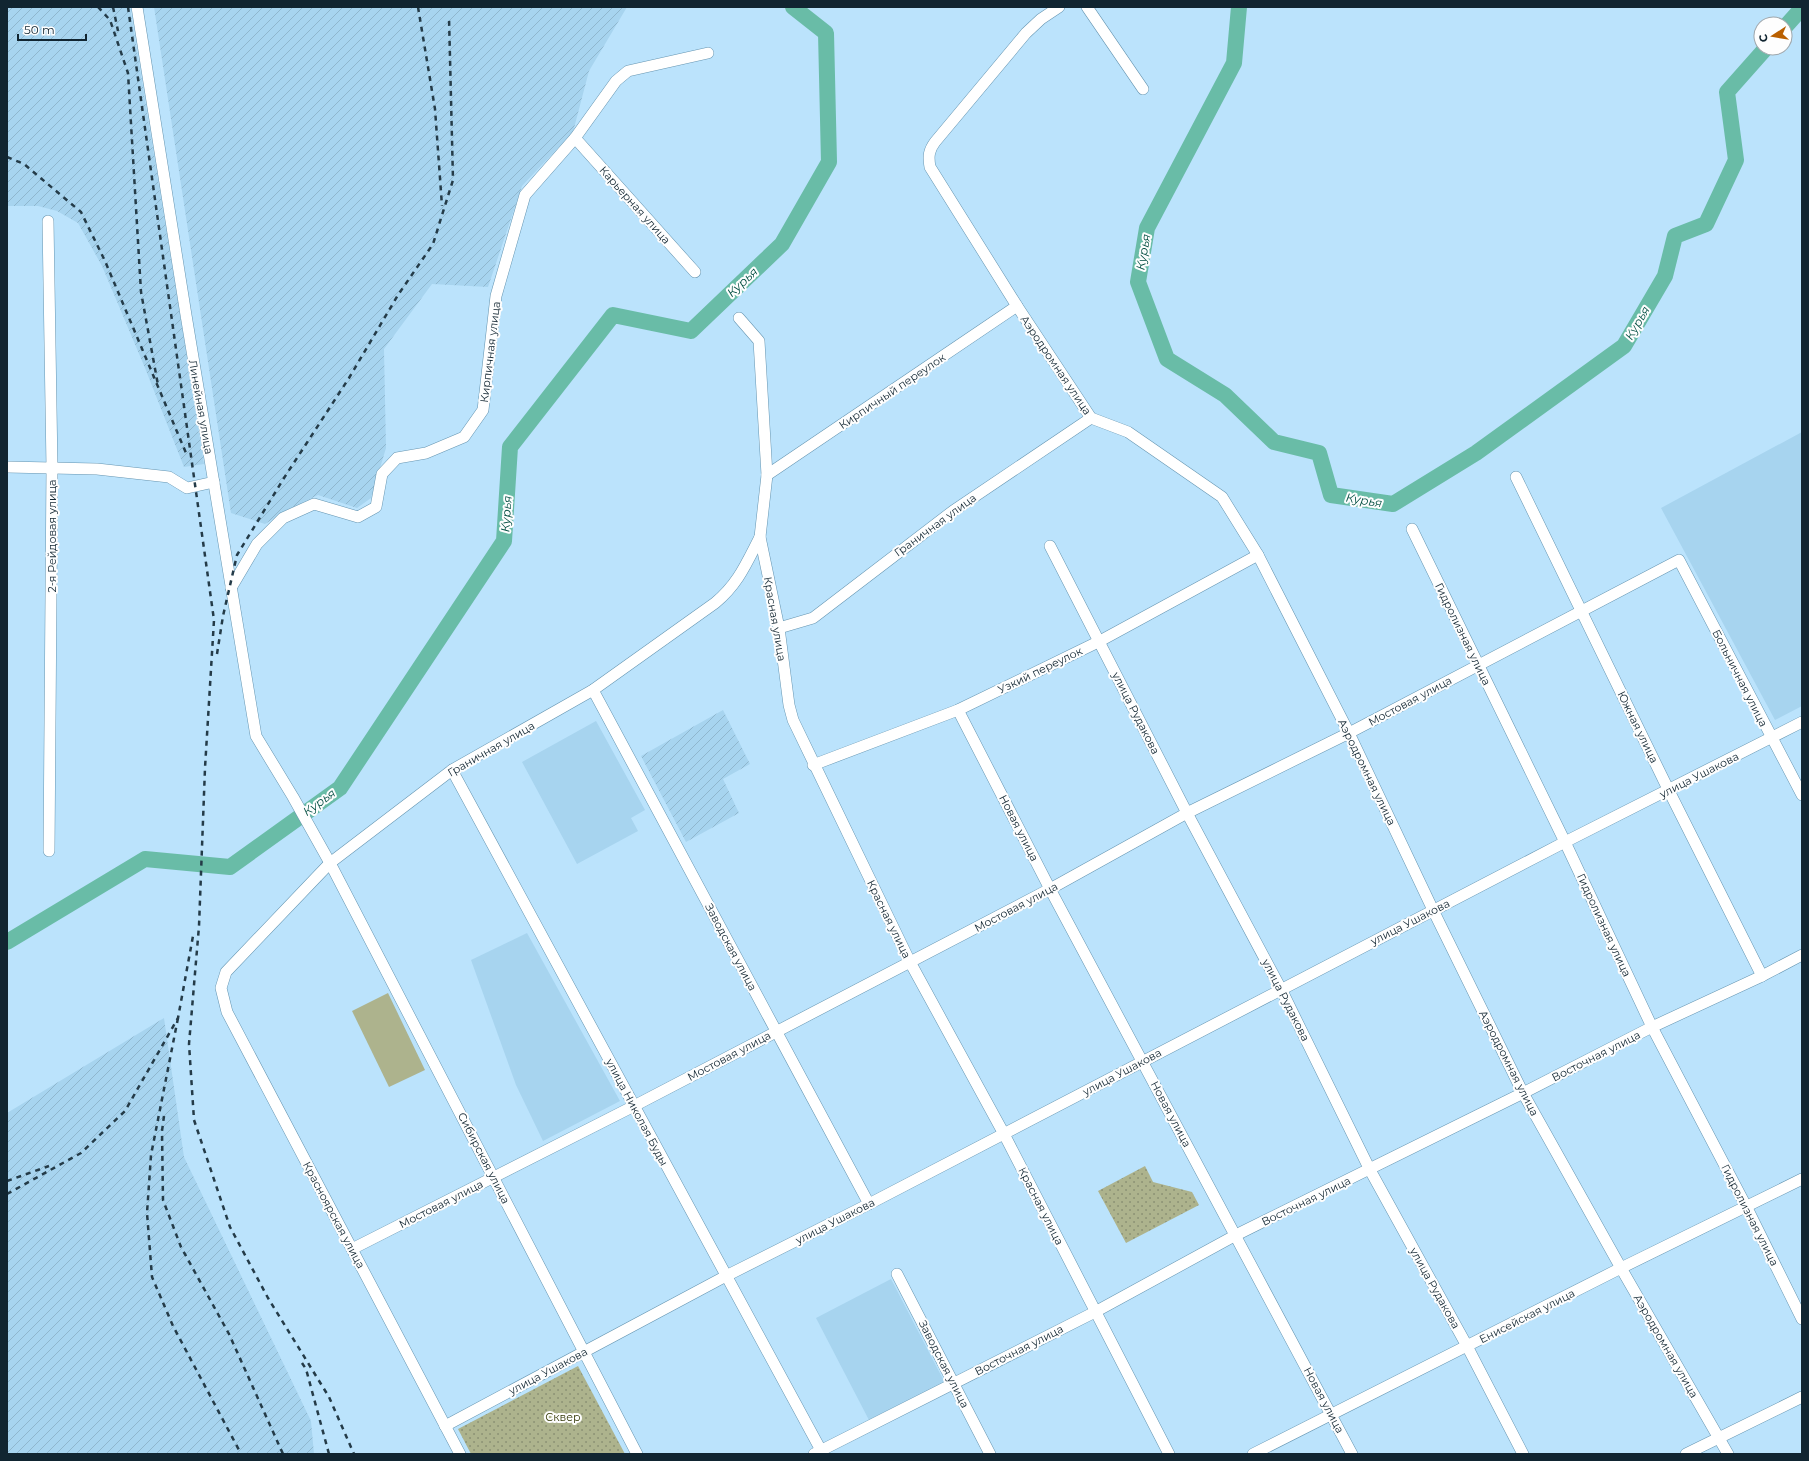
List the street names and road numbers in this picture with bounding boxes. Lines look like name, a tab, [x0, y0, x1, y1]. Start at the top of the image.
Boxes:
street label: Карьерная улица	[596, 163, 674, 247]
street label: Кирпичная улица	[477, 301, 503, 403]
street label: Аэродромная улица	[1017, 313, 1095, 417]
street label: Кирпичный переулок	[836, 350, 948, 432]
street label: Линейная улица	[186, 359, 216, 455]
street label: 2-я Рейдовая улица	[45, 480, 59, 592]
street label: Граничная улица	[891, 490, 979, 560]
street label: Красная улица	[761, 576, 789, 662]
street label: Гидролизная улица	[1432, 580, 1494, 688]
street label: Больничная улица	[1709, 627, 1771, 729]
street label: Узкий переулок	[995, 643, 1085, 697]
street label: улица Рудакова	[1109, 669, 1163, 757]
street label: Мостовая улица	[1366, 673, 1454, 729]
street label: Южная улица	[1614, 689, 1662, 765]
street label: Аэродромная улица	[1335, 716, 1399, 828]
street label: Граничная улица	[445, 718, 537, 780]
street label: улица Ушакова	[1656, 749, 1741, 801]
street label: Новая улица	[996, 792, 1042, 864]
street label: Гидролизная улица	[1574, 871, 1634, 979]
street label: Красная улица	[864, 878, 914, 960]
street label: Мостовая улица	[972, 879, 1060, 935]
street label: улица Ушакова	[1367, 896, 1452, 948]
street label: Заводская улица	[702, 901, 760, 993]
street label: улица Рудакова	[1259, 956, 1313, 1044]
street label: Аэродромная улица	[1476, 1008, 1542, 1118]
street label: Мостовая улица	[685, 1028, 773, 1084]
street label: Восточная улица	[1549, 1028, 1643, 1084]
street label: улица Ушакова	[1079, 1045, 1164, 1099]
street label: улица Николая Буды	[602, 1055, 671, 1168]
street label: Новая улица	[1148, 1078, 1194, 1150]
street label: Сибирская улица	[455, 1110, 513, 1206]
street label: Красноярская улица	[300, 1159, 368, 1271]
street label: Гидролизная улица	[1718, 1162, 1782, 1268]
street label: Красная улица	[1015, 1165, 1067, 1247]
street label: Восточная улица	[1259, 1173, 1353, 1229]
street label: Мостовая улица	[397, 1177, 485, 1231]
street label: улица Ушакова	[792, 1195, 877, 1247]
street label: улица Рудакова	[1406, 1244, 1463, 1331]
street label: Енисейская улица	[1477, 1286, 1577, 1346]
street label: Аэродромная улица	[1631, 1292, 1701, 1400]
street label: Заводская улица	[916, 1318, 972, 1410]
street label: Восточная улица	[972, 1322, 1066, 1378]
street label: улица Ушакова	[505, 1344, 590, 1398]
street label: Новая улица	[1301, 1364, 1347, 1436]

